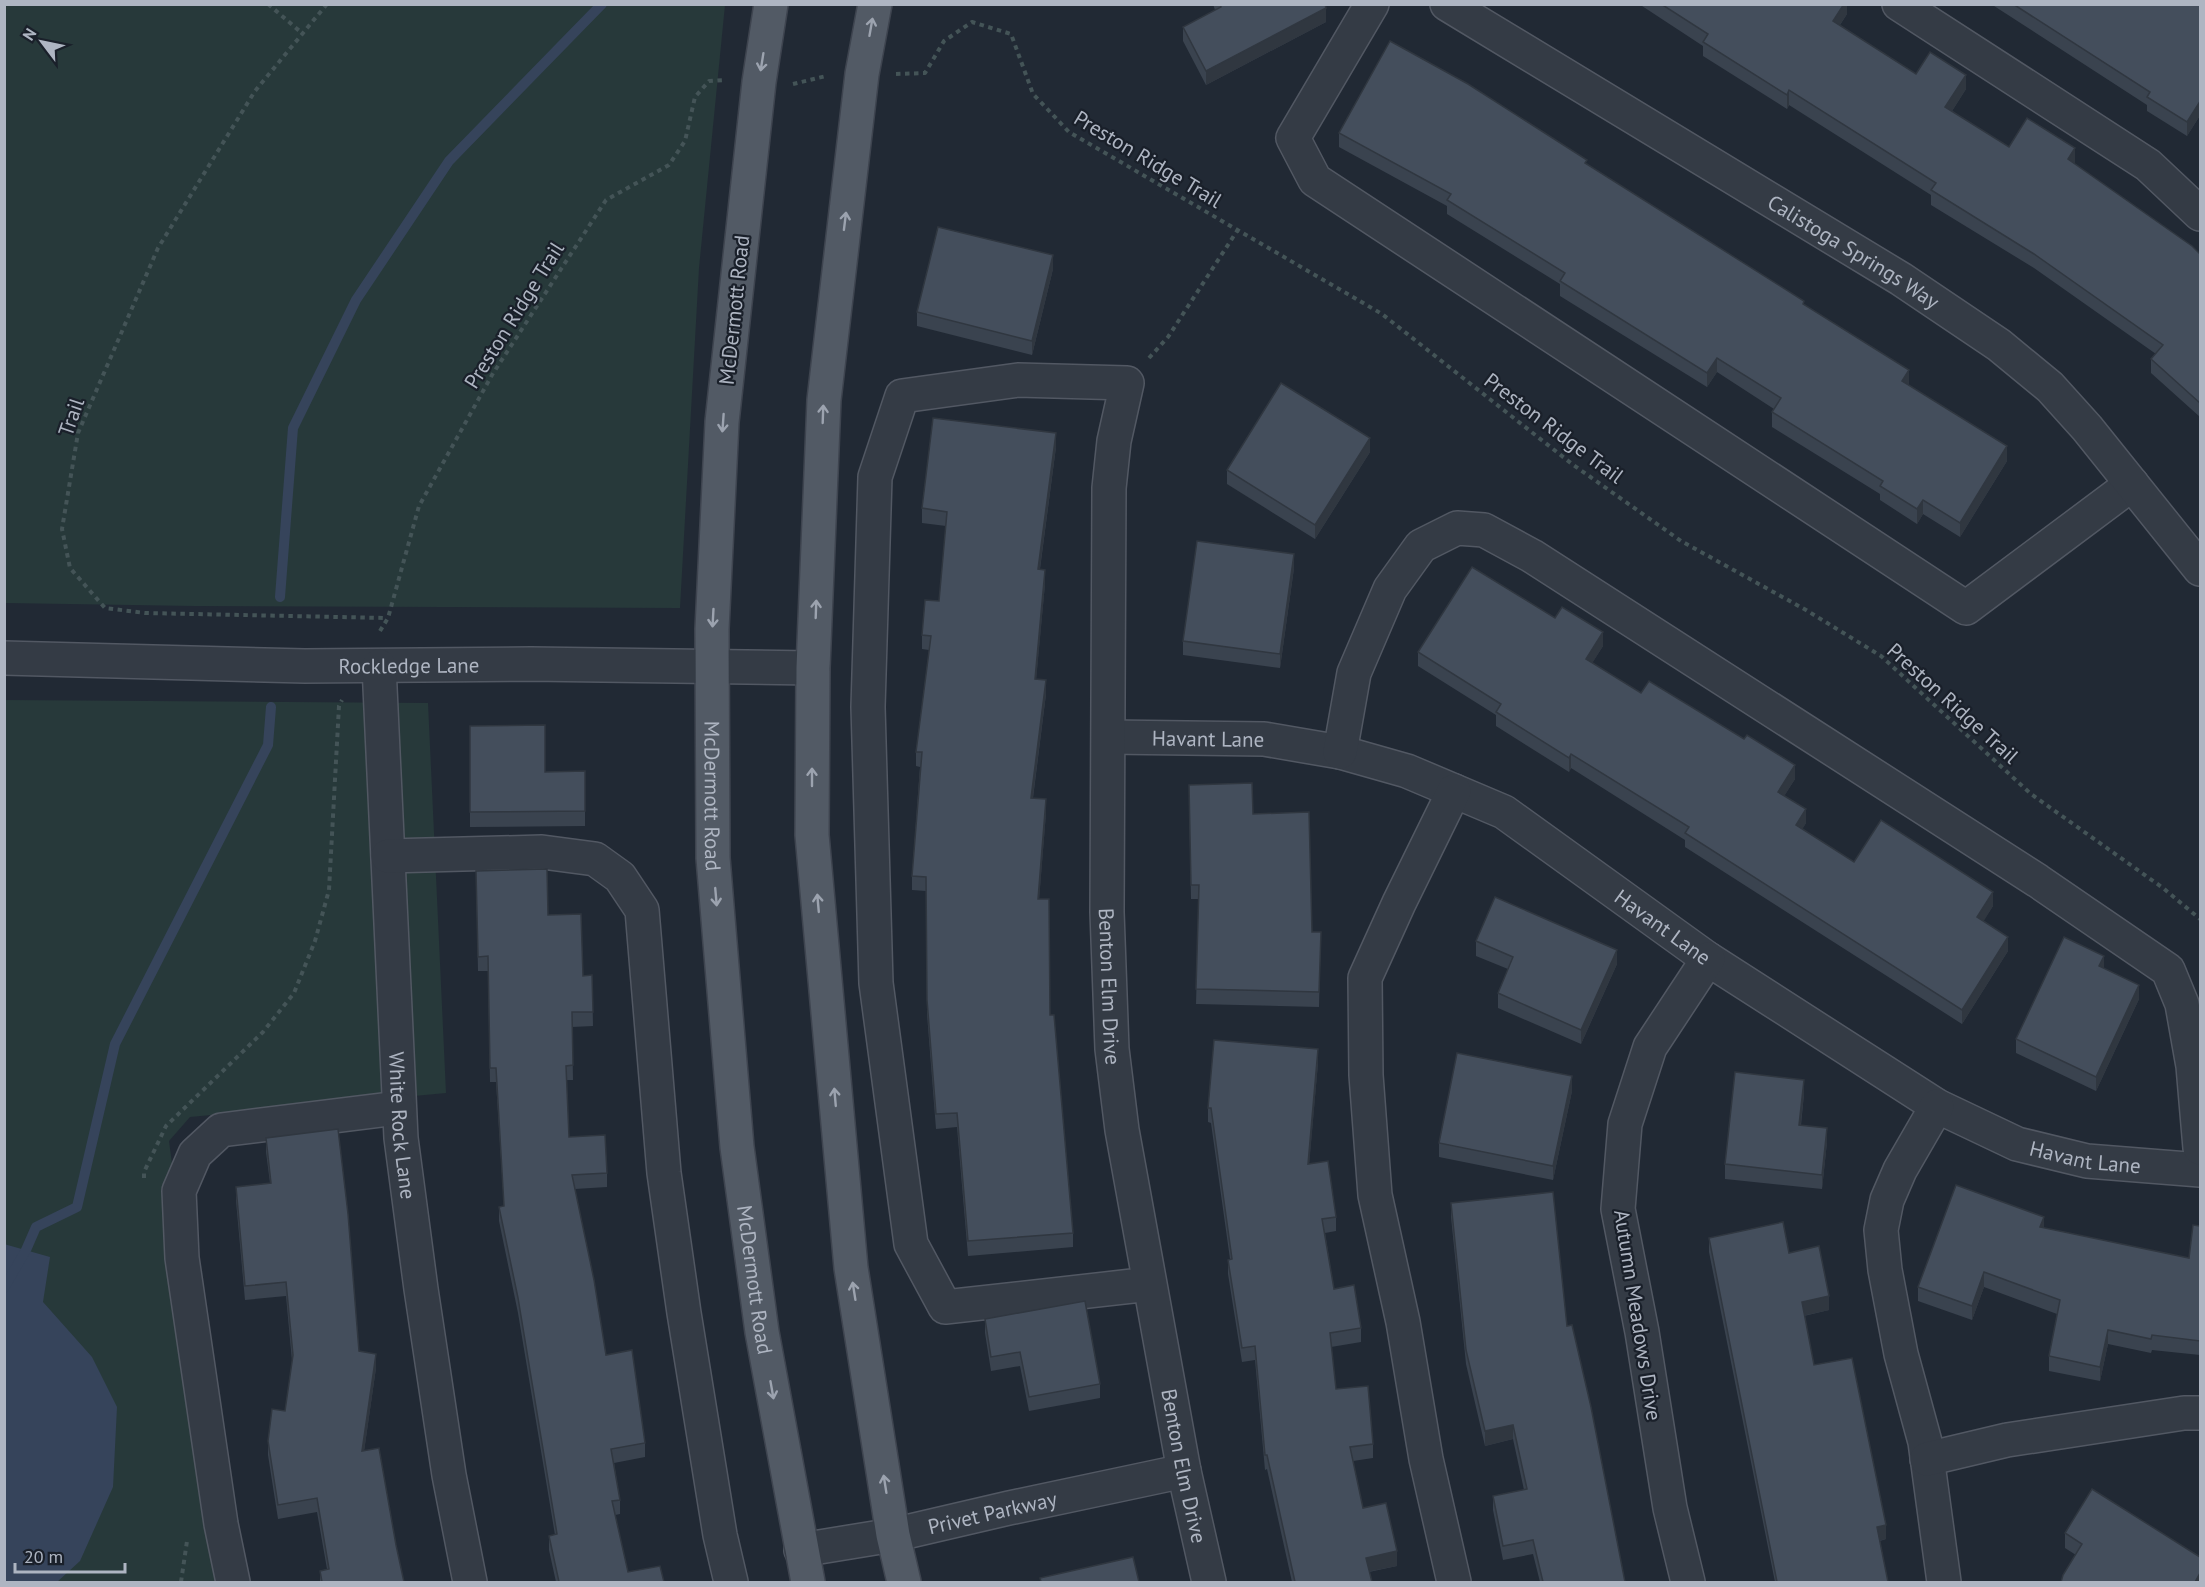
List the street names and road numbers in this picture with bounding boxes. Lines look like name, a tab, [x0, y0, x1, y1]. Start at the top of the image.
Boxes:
street label: Preston Ridge Trail	[1069, 104, 1227, 214]
street label: Calistoga Springs Way	[1763, 188, 1945, 315]
street label: McDermott Road	[713, 234, 755, 386]
street label: Preston Ridge Trail	[458, 237, 570, 393]
street label: Preston Ridge Trail	[1479, 367, 1629, 489]
street label: Trail	[52, 394, 90, 440]
street label: Preston Ridge Trail	[1882, 637, 2024, 769]
street label: Rockledge Lane	[338, 651, 480, 679]
street label: McDermott Road	[699, 721, 728, 872]
street label: Havant Lane	[1152, 724, 1264, 753]
street label: Havant Lane	[1609, 883, 1716, 970]
street label: Benton Elm Drive	[1093, 907, 1127, 1066]
street label: White Rock Lane	[383, 1051, 422, 1201]
street label: Havant Lane	[2027, 1134, 2142, 1179]
street label: McDermott Road	[731, 1203, 779, 1356]
street label: Autumn Meadows Drive	[1608, 1208, 1668, 1422]
street label: Benton Elm Drive	[1156, 1387, 1213, 1546]
street label: Privet Parkway	[925, 1485, 1059, 1540]

